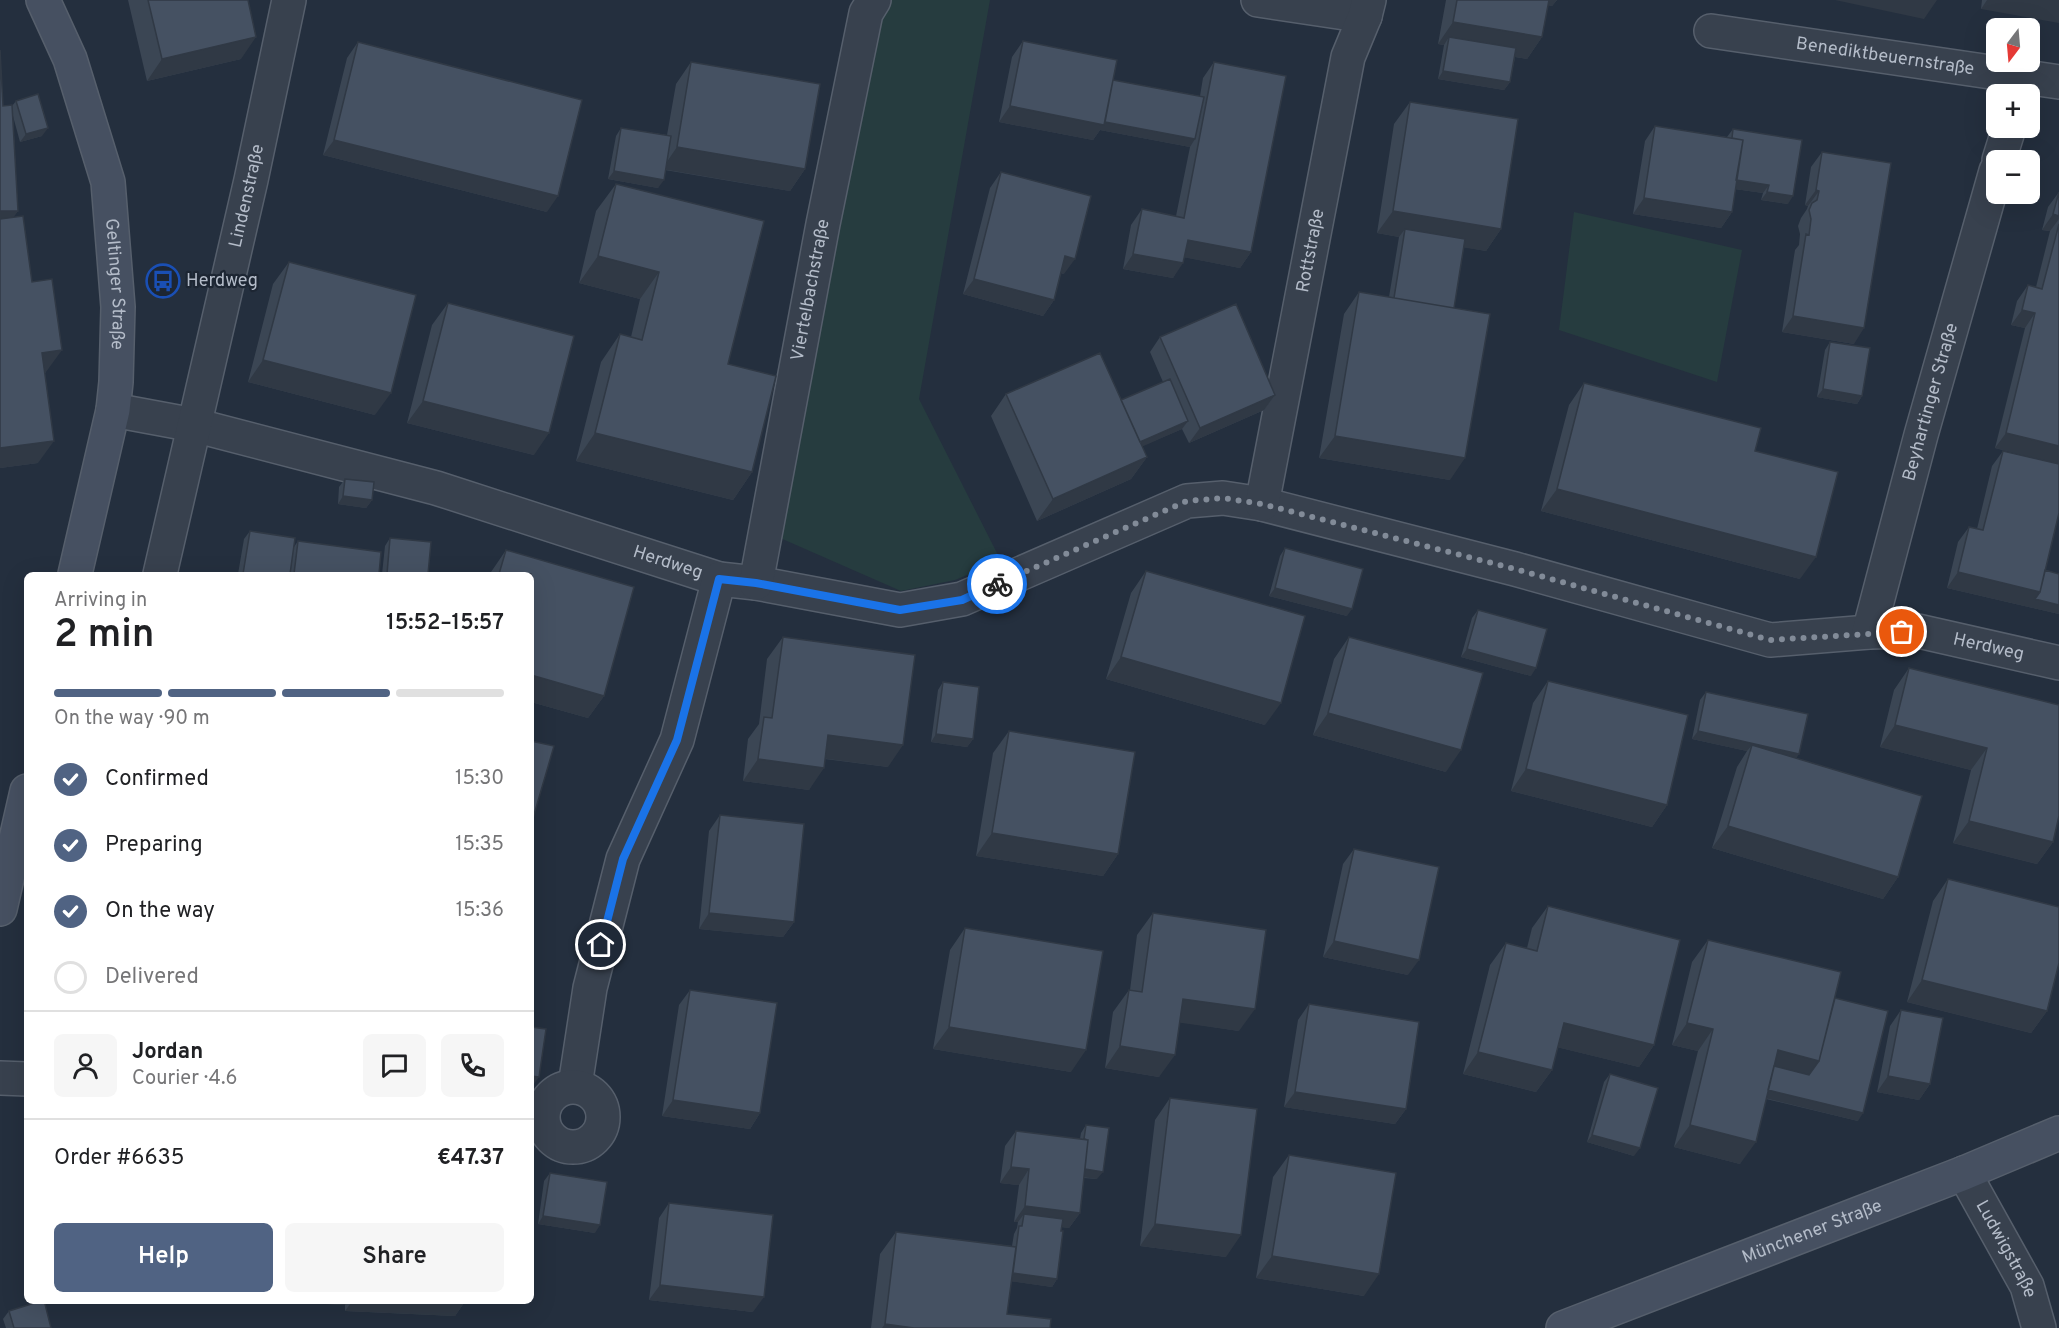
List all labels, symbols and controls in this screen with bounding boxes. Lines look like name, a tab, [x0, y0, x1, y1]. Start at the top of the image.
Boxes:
north arrow	[1986, 18, 2040, 72]
map controls	[1986, 18, 2040, 204]
street label: Benediktbeuernstraße	[1794, 32, 1976, 81]
button: +	[1986, 84, 2040, 138]
street label: Lindenstraße	[224, 142, 270, 250]
button: −	[1986, 150, 2040, 204]
street label: Rottstraße	[1291, 207, 1330, 294]
street label: Geltinger Straße	[99, 217, 130, 350]
street label: Viertelbachstraße	[786, 217, 835, 363]
bus stop icon: Herdweg	[145, 263, 181, 299]
place label: Herdweg	[186, 270, 258, 293]
street label: Beyhartinger Straße	[1898, 320, 1964, 484]
street label: Herdweg	[630, 541, 706, 585]
courier	[967, 554, 1027, 614]
icon: bike	[981, 568, 1014, 601]
text: Arriving in	[54, 588, 147, 614]
pin	[1876, 606, 1927, 657]
text: 15:52–15:57	[386, 610, 504, 637]
text: 2 min	[54, 612, 155, 661]
icon: bag	[1885, 615, 1918, 648]
street label: Herdweg	[1951, 628, 2026, 666]
text: On the way · 90 m	[54, 706, 210, 732]
icon: check	[54, 763, 87, 796]
text: Confirmed	[105, 766, 209, 793]
text: 15:30	[455, 766, 504, 792]
icon: check	[54, 829, 87, 862]
text: Preparing	[105, 832, 203, 859]
text: 15:35	[455, 832, 504, 858]
icon: check	[54, 895, 87, 928]
text: On the way	[105, 898, 215, 925]
text: 15:36	[456, 898, 504, 924]
pin	[575, 919, 626, 970]
icon: home	[584, 928, 617, 961]
text: Delivered	[105, 964, 199, 991]
button: person	[54, 1034, 117, 1097]
button: chat	[363, 1034, 426, 1097]
button: phone	[441, 1034, 504, 1097]
text: Jordan	[132, 1039, 203, 1066]
text: Courier · 4.6	[132, 1066, 237, 1092]
text: Order #6635	[54, 1145, 185, 1172]
text: €47.37	[437, 1145, 504, 1172]
street label: Münchener Straße	[1739, 1194, 1885, 1269]
street label: Ludwigstraße	[1970, 1196, 2041, 1300]
button: Help	[54, 1223, 273, 1292]
button: Share	[285, 1223, 504, 1292]

